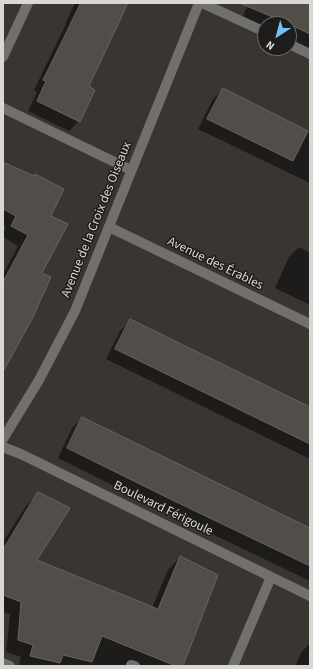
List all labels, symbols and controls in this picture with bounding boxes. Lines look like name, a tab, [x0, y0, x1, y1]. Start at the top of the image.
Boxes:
north arrow	[257, 16, 297, 56]
text: N	[263, 37, 278, 54]
street label: Avenue de la Croix des Oiseaux	[59, 140, 135, 300]
street label: Avenue des Érables	[165, 234, 265, 294]
street label: Boulevard Férigoule	[111, 478, 215, 540]

